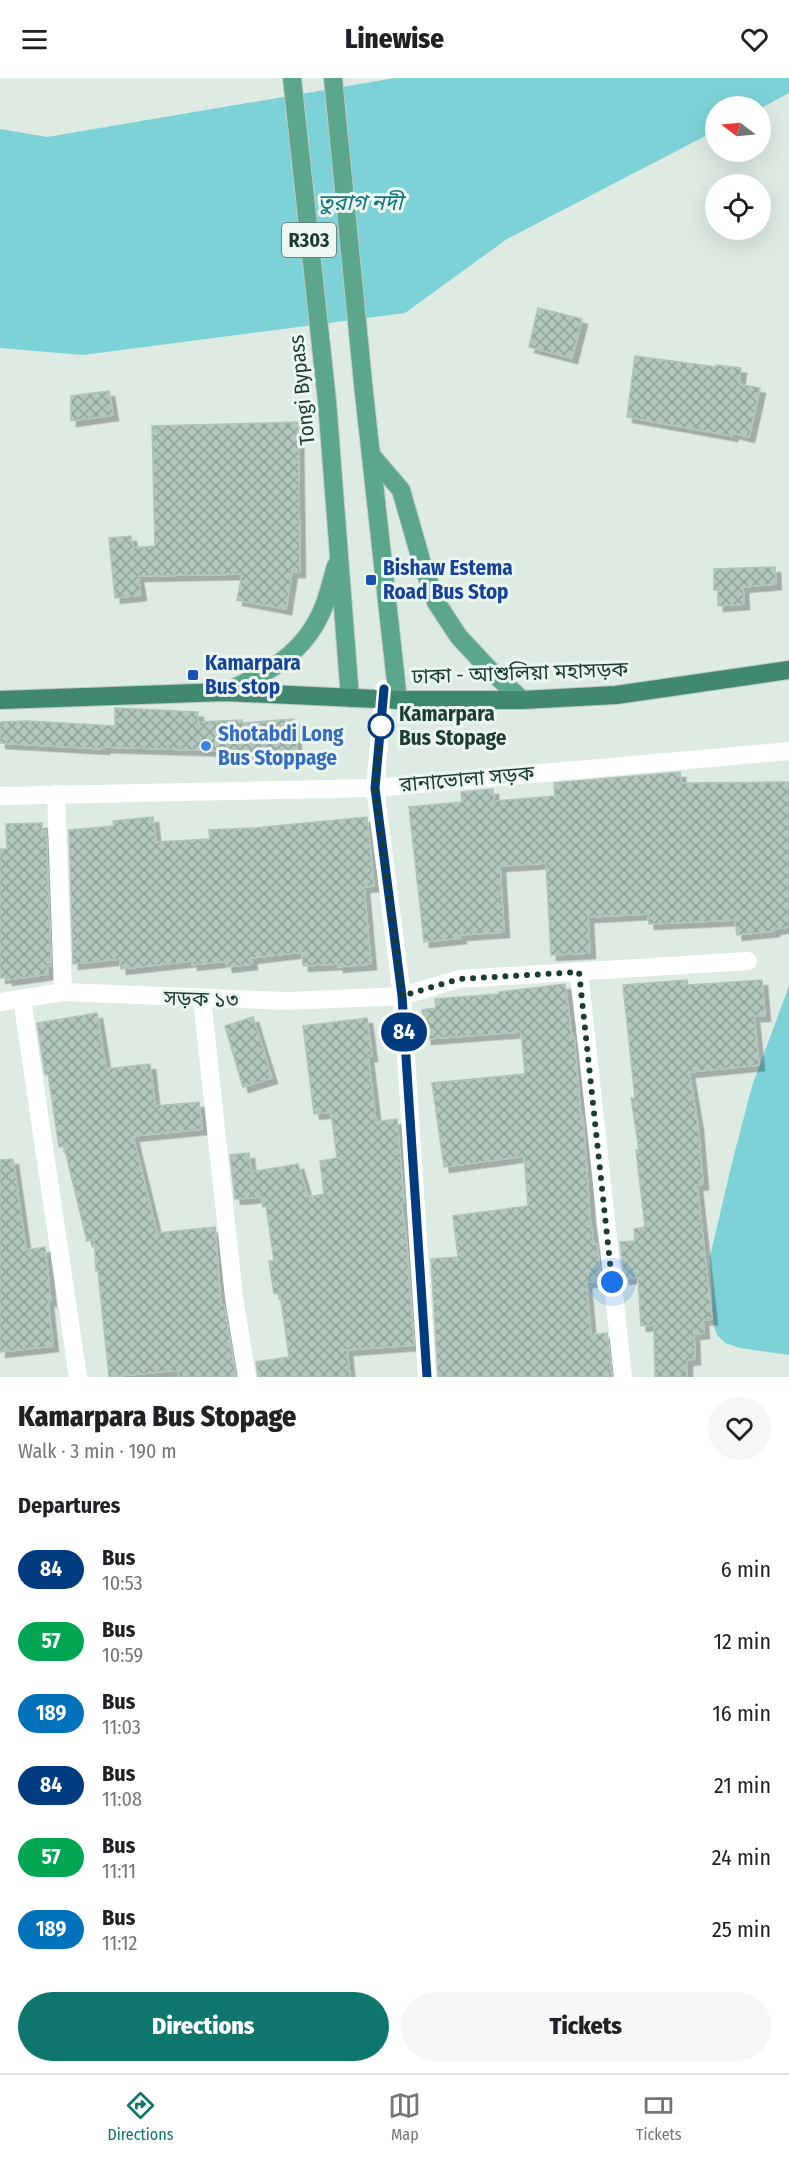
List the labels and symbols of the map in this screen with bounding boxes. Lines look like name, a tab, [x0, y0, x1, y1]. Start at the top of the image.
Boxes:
north arrow	[705, 96, 771, 162]
water label: তুরাগ নদী	[317, 189, 407, 216]
road number: R303	[282, 223, 336, 257]
street label: Tongi Bypass	[283, 334, 321, 446]
place label: Bishaw Estema Road Bus Stop	[383, 555, 513, 605]
marker: Bishaw Estema Road Bus Stop	[364, 573, 378, 587]
place label: Kamarpara Bus stop	[205, 650, 301, 700]
street label: ঢাকা - আশুলিয়া মহাসড়ক	[410, 656, 630, 690]
marker: Kamarpara Bus stop	[186, 668, 200, 682]
place label: Kamarpara Bus Stopage	[399, 701, 507, 751]
marker: Kamarpara Bus Stopage	[368, 713, 394, 739]
place label: Shotabdi Long Bus Stoppage	[218, 721, 344, 771]
marker: Shotabdi Long Bus Stoppage	[199, 739, 213, 753]
street label: রানাভোলা সড়ক	[398, 760, 536, 798]
street label: সড়ক ১৩	[162, 985, 239, 1013]
line badge: 84	[377, 1012, 431, 1052]
your location	[597, 1267, 627, 1297]

